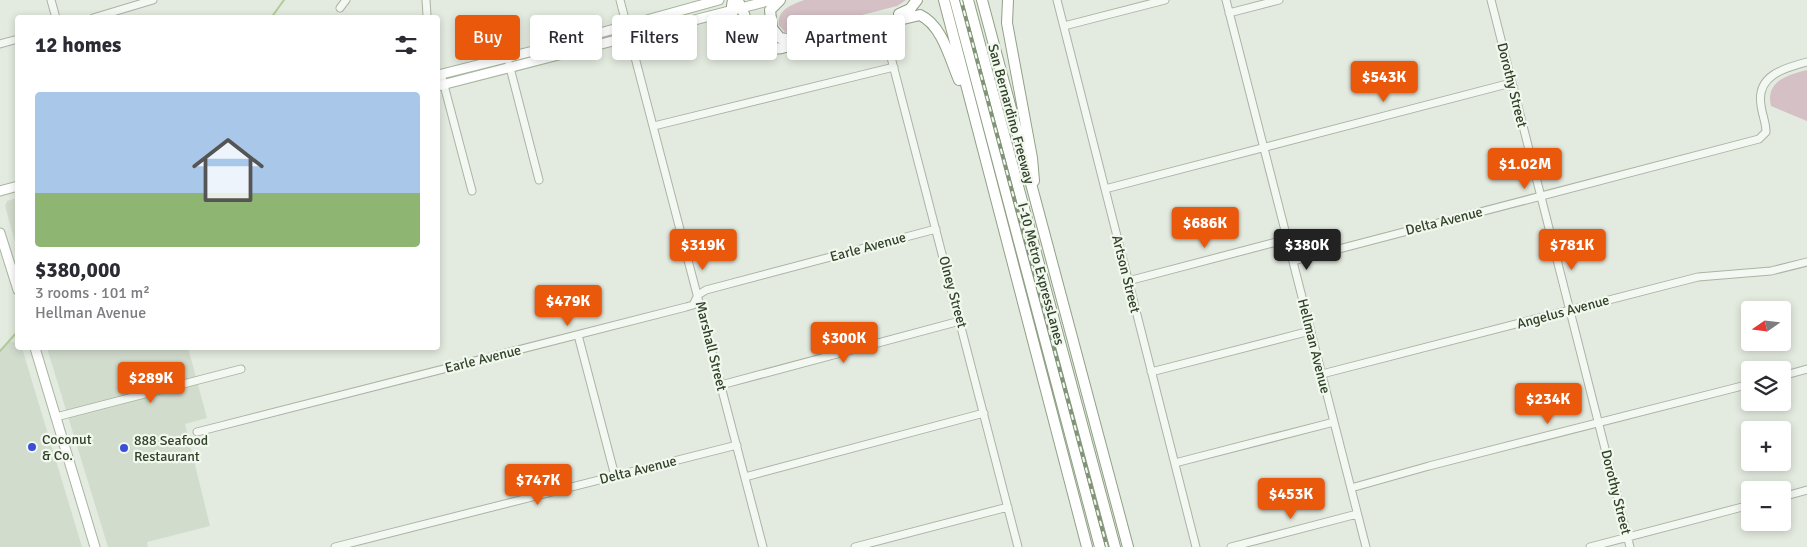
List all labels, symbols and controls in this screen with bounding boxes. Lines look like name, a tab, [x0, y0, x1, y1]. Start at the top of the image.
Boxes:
chip: Buy	[455, 15, 520, 60]
chip: Rent	[530, 15, 602, 60]
chip: Filters	[612, 15, 697, 60]
chip: New	[707, 15, 777, 60]
chip: Apartment	[787, 15, 905, 60]
icon: filters	[392, 31, 420, 59]
text: 12 homes	[35, 32, 121, 58]
street label: Dorothy Street	[1493, 41, 1531, 129]
street label: San Bernardino Freeway	[984, 42, 1038, 186]
pin: $543K	[1349, 61, 1419, 103]
text: $543K	[1362, 67, 1406, 87]
icon: home	[183, 125, 273, 215]
pin: $1.02M	[1484, 148, 1566, 190]
text: $1.02M	[1499, 154, 1551, 174]
street label: I-10 Metro ExpressLanes	[1014, 201, 1068, 347]
street label: Delta Avenue	[1404, 203, 1484, 239]
pin: $686K	[1170, 206, 1240, 249]
text: $686K	[1183, 213, 1227, 233]
pin: $319K	[668, 228, 738, 271]
pin: $380K	[1272, 228, 1342, 271]
pin: $781K	[1537, 228, 1607, 271]
street label: Earle Avenue	[828, 229, 908, 265]
street label: Artson Street	[1108, 233, 1144, 315]
text: $319K	[681, 235, 725, 255]
text: $380K	[1285, 235, 1329, 255]
text: $781K	[1550, 235, 1594, 255]
street label: Olney Street	[935, 254, 971, 330]
text: $380,000	[35, 257, 121, 283]
text: 3 rooms · 101 m²	[35, 283, 150, 303]
pin: $479K	[533, 284, 603, 327]
text: $479K	[546, 291, 590, 311]
street label: Angelus Avenue	[1515, 291, 1611, 333]
street label: Hellman Avenue	[1294, 297, 1334, 395]
street label: Marshall Street	[692, 299, 730, 393]
north arrow	[1741, 301, 1791, 351]
map controls	[1741, 301, 1791, 531]
text: Hellman Avenue	[35, 303, 146, 323]
pin: $300K	[809, 322, 879, 364]
text: $300K	[822, 328, 866, 348]
street label: Earle Avenue	[443, 341, 523, 377]
button: layers	[1741, 361, 1791, 411]
pin: $289K	[116, 362, 186, 404]
text: $289K	[129, 368, 173, 388]
pin: $234K	[1513, 382, 1583, 425]
text: $234K	[1526, 389, 1570, 409]
button: +	[1741, 421, 1791, 471]
place label: Coconut & Co.	[42, 431, 92, 464]
place label: 888 Seafood Restaurant	[134, 432, 208, 465]
marker: Coconut & Co.	[26, 441, 38, 453]
marker: 888 Seafood Restaurant	[118, 442, 130, 454]
street label: Dorothy Street	[1597, 448, 1635, 536]
street label: Delta Avenue	[598, 452, 678, 488]
pin: $747K	[503, 464, 573, 506]
text: $747K	[516, 470, 560, 490]
pin: $453K	[1256, 478, 1326, 520]
button: −	[1741, 481, 1791, 531]
text: $453K	[1269, 484, 1313, 504]

